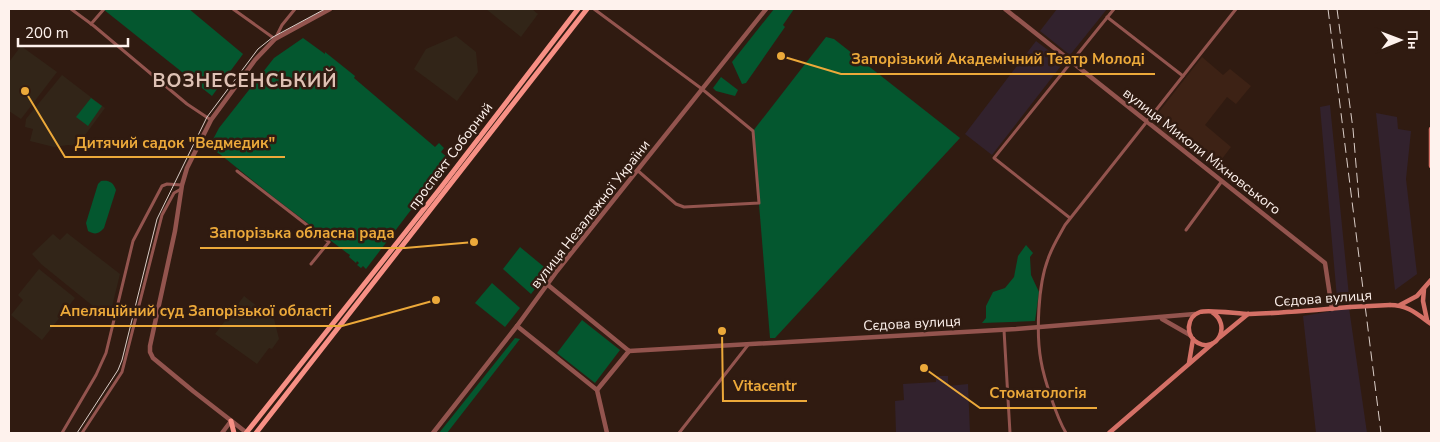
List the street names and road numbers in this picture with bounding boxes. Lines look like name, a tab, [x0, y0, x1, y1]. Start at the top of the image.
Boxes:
street label: вулиця Миколи Міхновського	[1119, 84, 1285, 219]
street label: проспект Соборний	[404, 99, 497, 214]
street label: вулиця Незалежної України	[526, 136, 655, 293]
street label: Сєдова вулиця	[1274, 286, 1373, 311]
street label: Сєдова вулиця	[863, 311, 961, 336]

